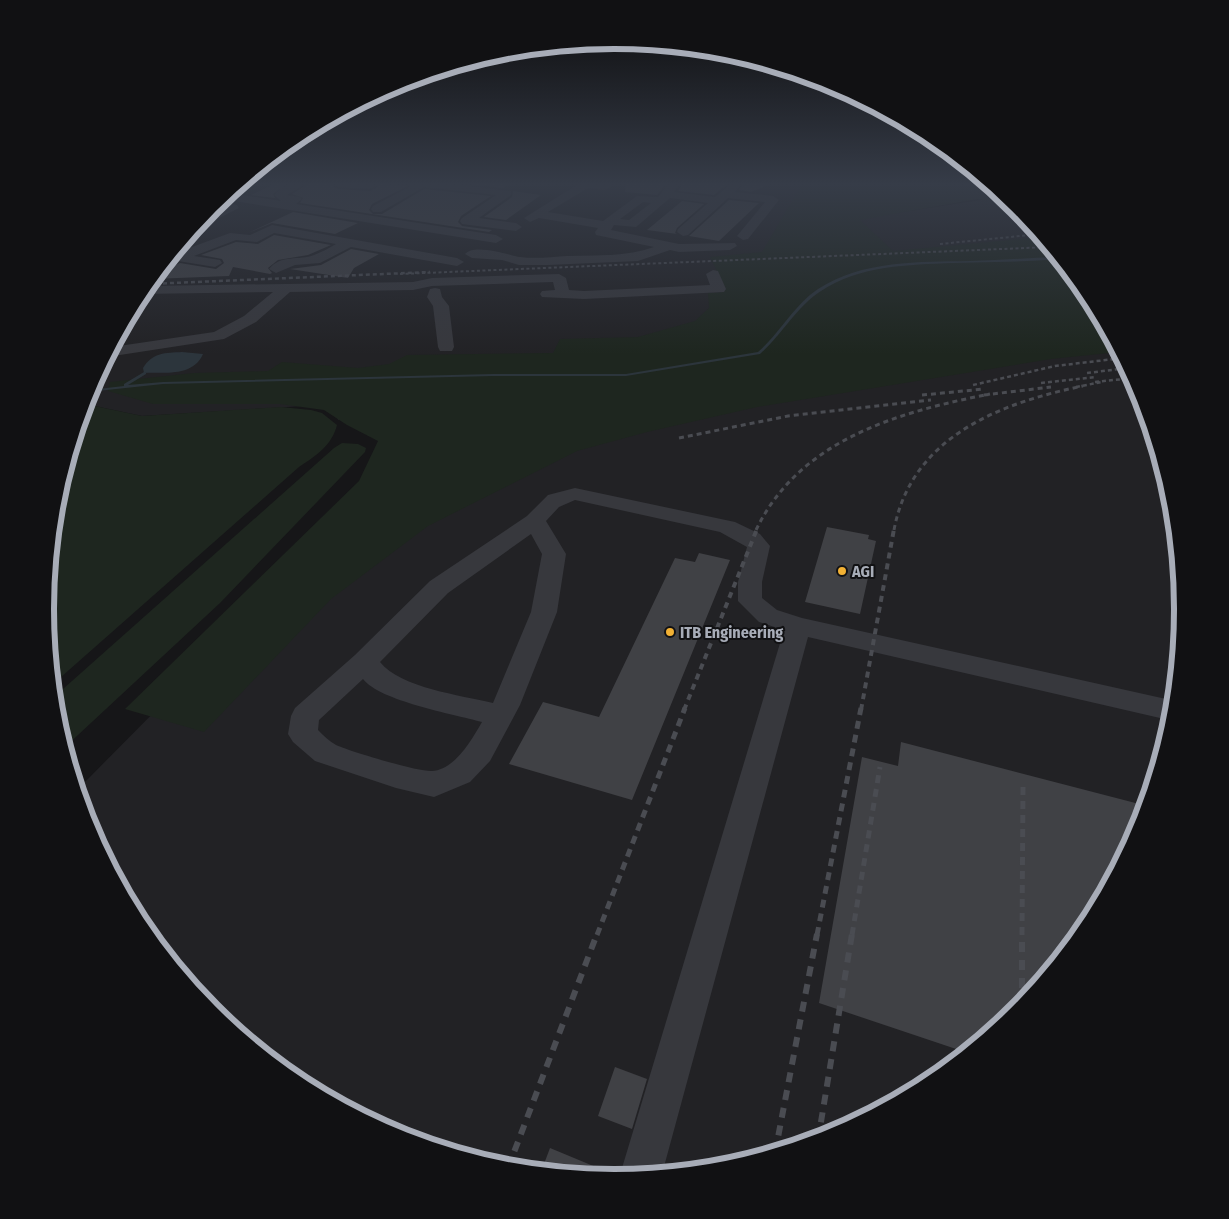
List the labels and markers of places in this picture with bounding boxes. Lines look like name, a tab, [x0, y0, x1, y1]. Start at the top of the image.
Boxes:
place label: AGI	[851, 562, 874, 581]
marker: AGI	[836, 565, 848, 577]
place label: ITB Engineering	[680, 623, 783, 642]
marker: ITB Engineering	[664, 626, 676, 638]

